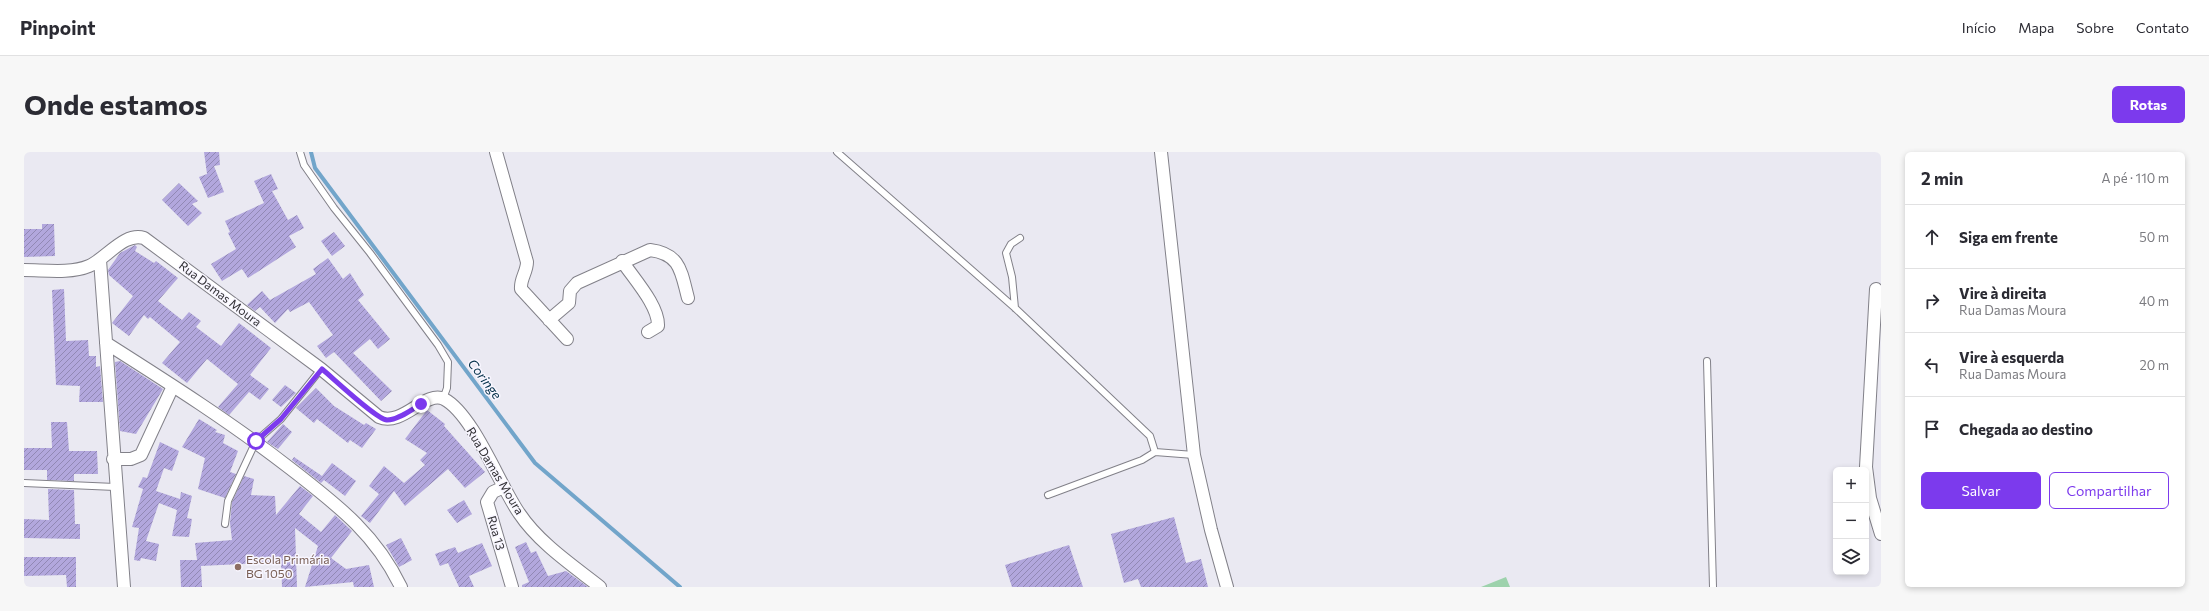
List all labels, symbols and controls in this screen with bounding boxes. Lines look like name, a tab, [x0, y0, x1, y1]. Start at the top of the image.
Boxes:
text: Pinpoint	[20, 16, 96, 39]
text: Início	[1962, 19, 1996, 36]
text: Mapa	[2018, 19, 2054, 36]
text: Sobre	[2076, 19, 2114, 36]
text: Contato	[2136, 19, 2189, 36]
button: Rotas	[2112, 86, 2185, 123]
text: Onde estamos	[24, 87, 208, 121]
text: 2 min	[1921, 168, 1963, 189]
text: A pé · 110 m	[2102, 170, 2169, 186]
icon: ahead	[1921, 226, 1943, 248]
text: Siga em frente	[1959, 228, 2058, 246]
text: 50 m	[2139, 229, 2169, 245]
street label: Rua Damas Moura	[177, 258, 264, 329]
text: Vire à direita	[1959, 284, 2047, 302]
icon: right	[1921, 290, 1943, 312]
text: 40 m	[2139, 293, 2169, 309]
text: Rua Damas Moura	[1959, 302, 2066, 318]
text: Vire à esquerda	[1959, 348, 2064, 366]
icon: left	[1921, 354, 1943, 376]
water label: Coringe	[465, 356, 505, 402]
text: 20 m	[2140, 357, 2169, 373]
text: Rua Damas Moura	[1959, 366, 2066, 382]
route end	[412, 395, 430, 413]
icon: arrive	[1921, 418, 1943, 440]
text: Chegada ao destino	[1959, 420, 2093, 438]
street label: Rua Damas Moura	[464, 424, 527, 517]
route start	[247, 432, 265, 450]
map controls	[1833, 467, 1869, 575]
button: +	[1833, 467, 1869, 503]
button: Salvar	[1921, 472, 2041, 509]
button: Compartilhar	[2049, 472, 2169, 509]
button: −	[1833, 503, 1869, 539]
street label: Rua 13	[485, 514, 509, 552]
button: layers	[1833, 539, 1869, 575]
place label: Escola Primária BG 1050	[246, 552, 330, 580]
marker: Escola Primária BG 1050	[233, 562, 243, 572]

